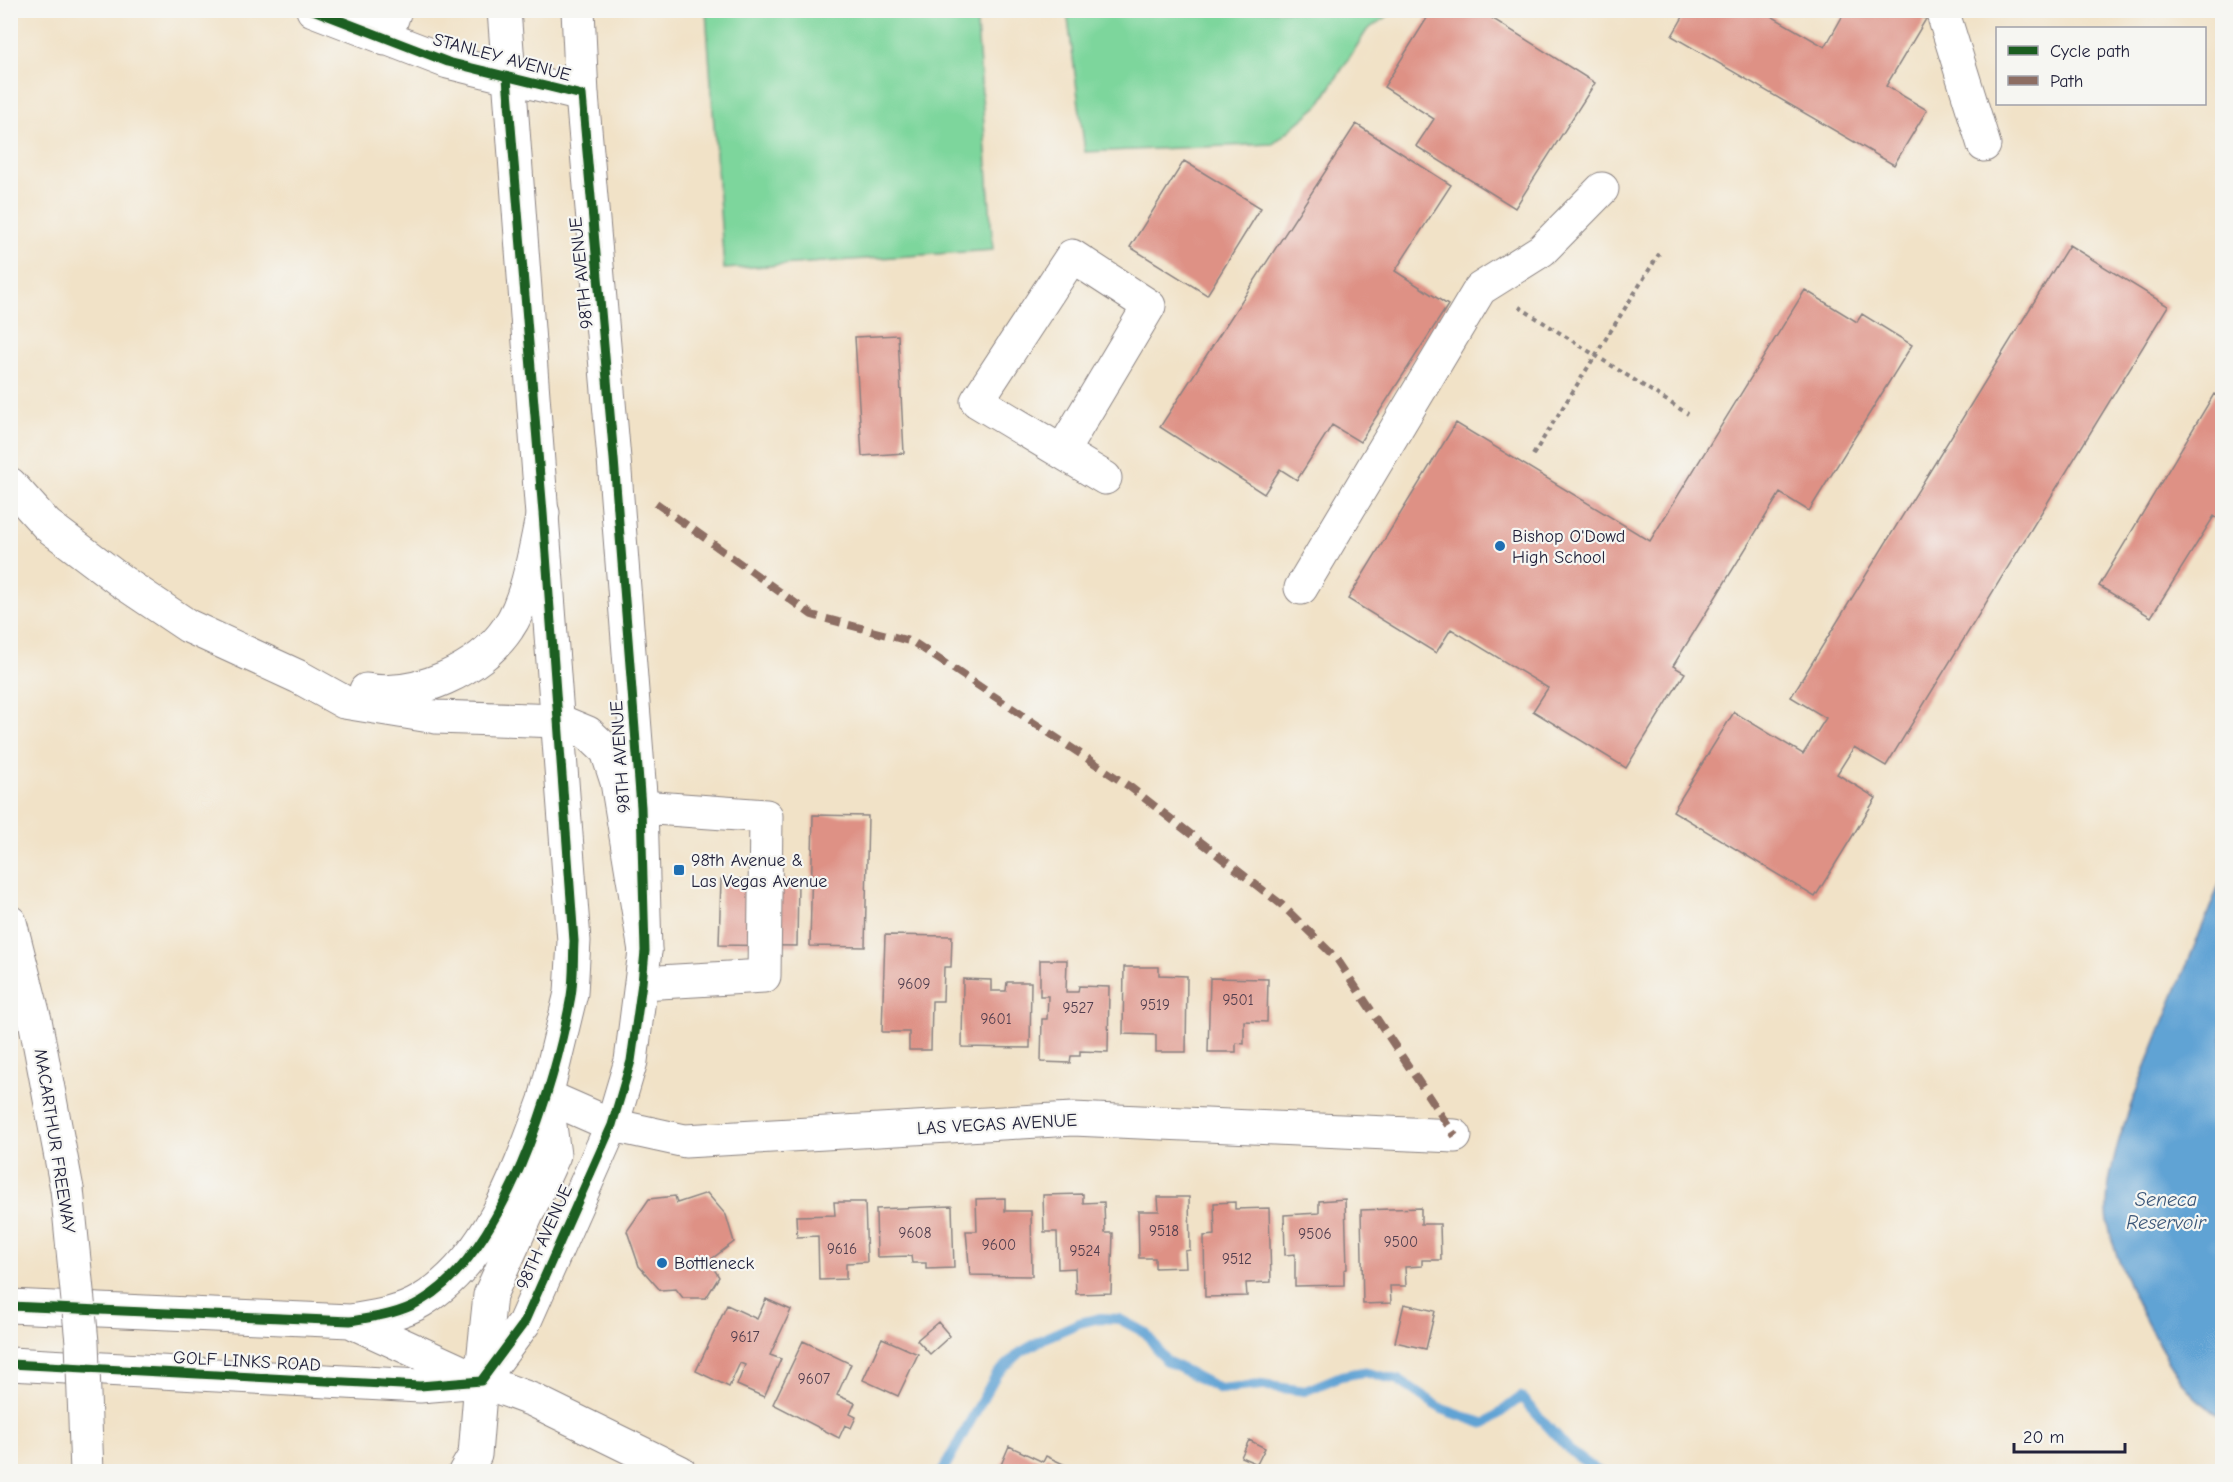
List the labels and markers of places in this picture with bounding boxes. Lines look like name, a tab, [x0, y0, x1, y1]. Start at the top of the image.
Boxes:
place label: Bishop O'Dowd High School	[1512, 526, 1625, 568]
marker: Bishop O'Dowd High School	[1493, 539, 1507, 553]
place label: 98th Avenue & Las Vegas Avenue	[691, 850, 827, 892]
marker: 98th Avenue & Las Vegas Avenue	[672, 863, 686, 877]
place label: Bottleneck	[674, 1253, 754, 1274]
marker: Bottleneck	[655, 1256, 669, 1270]

